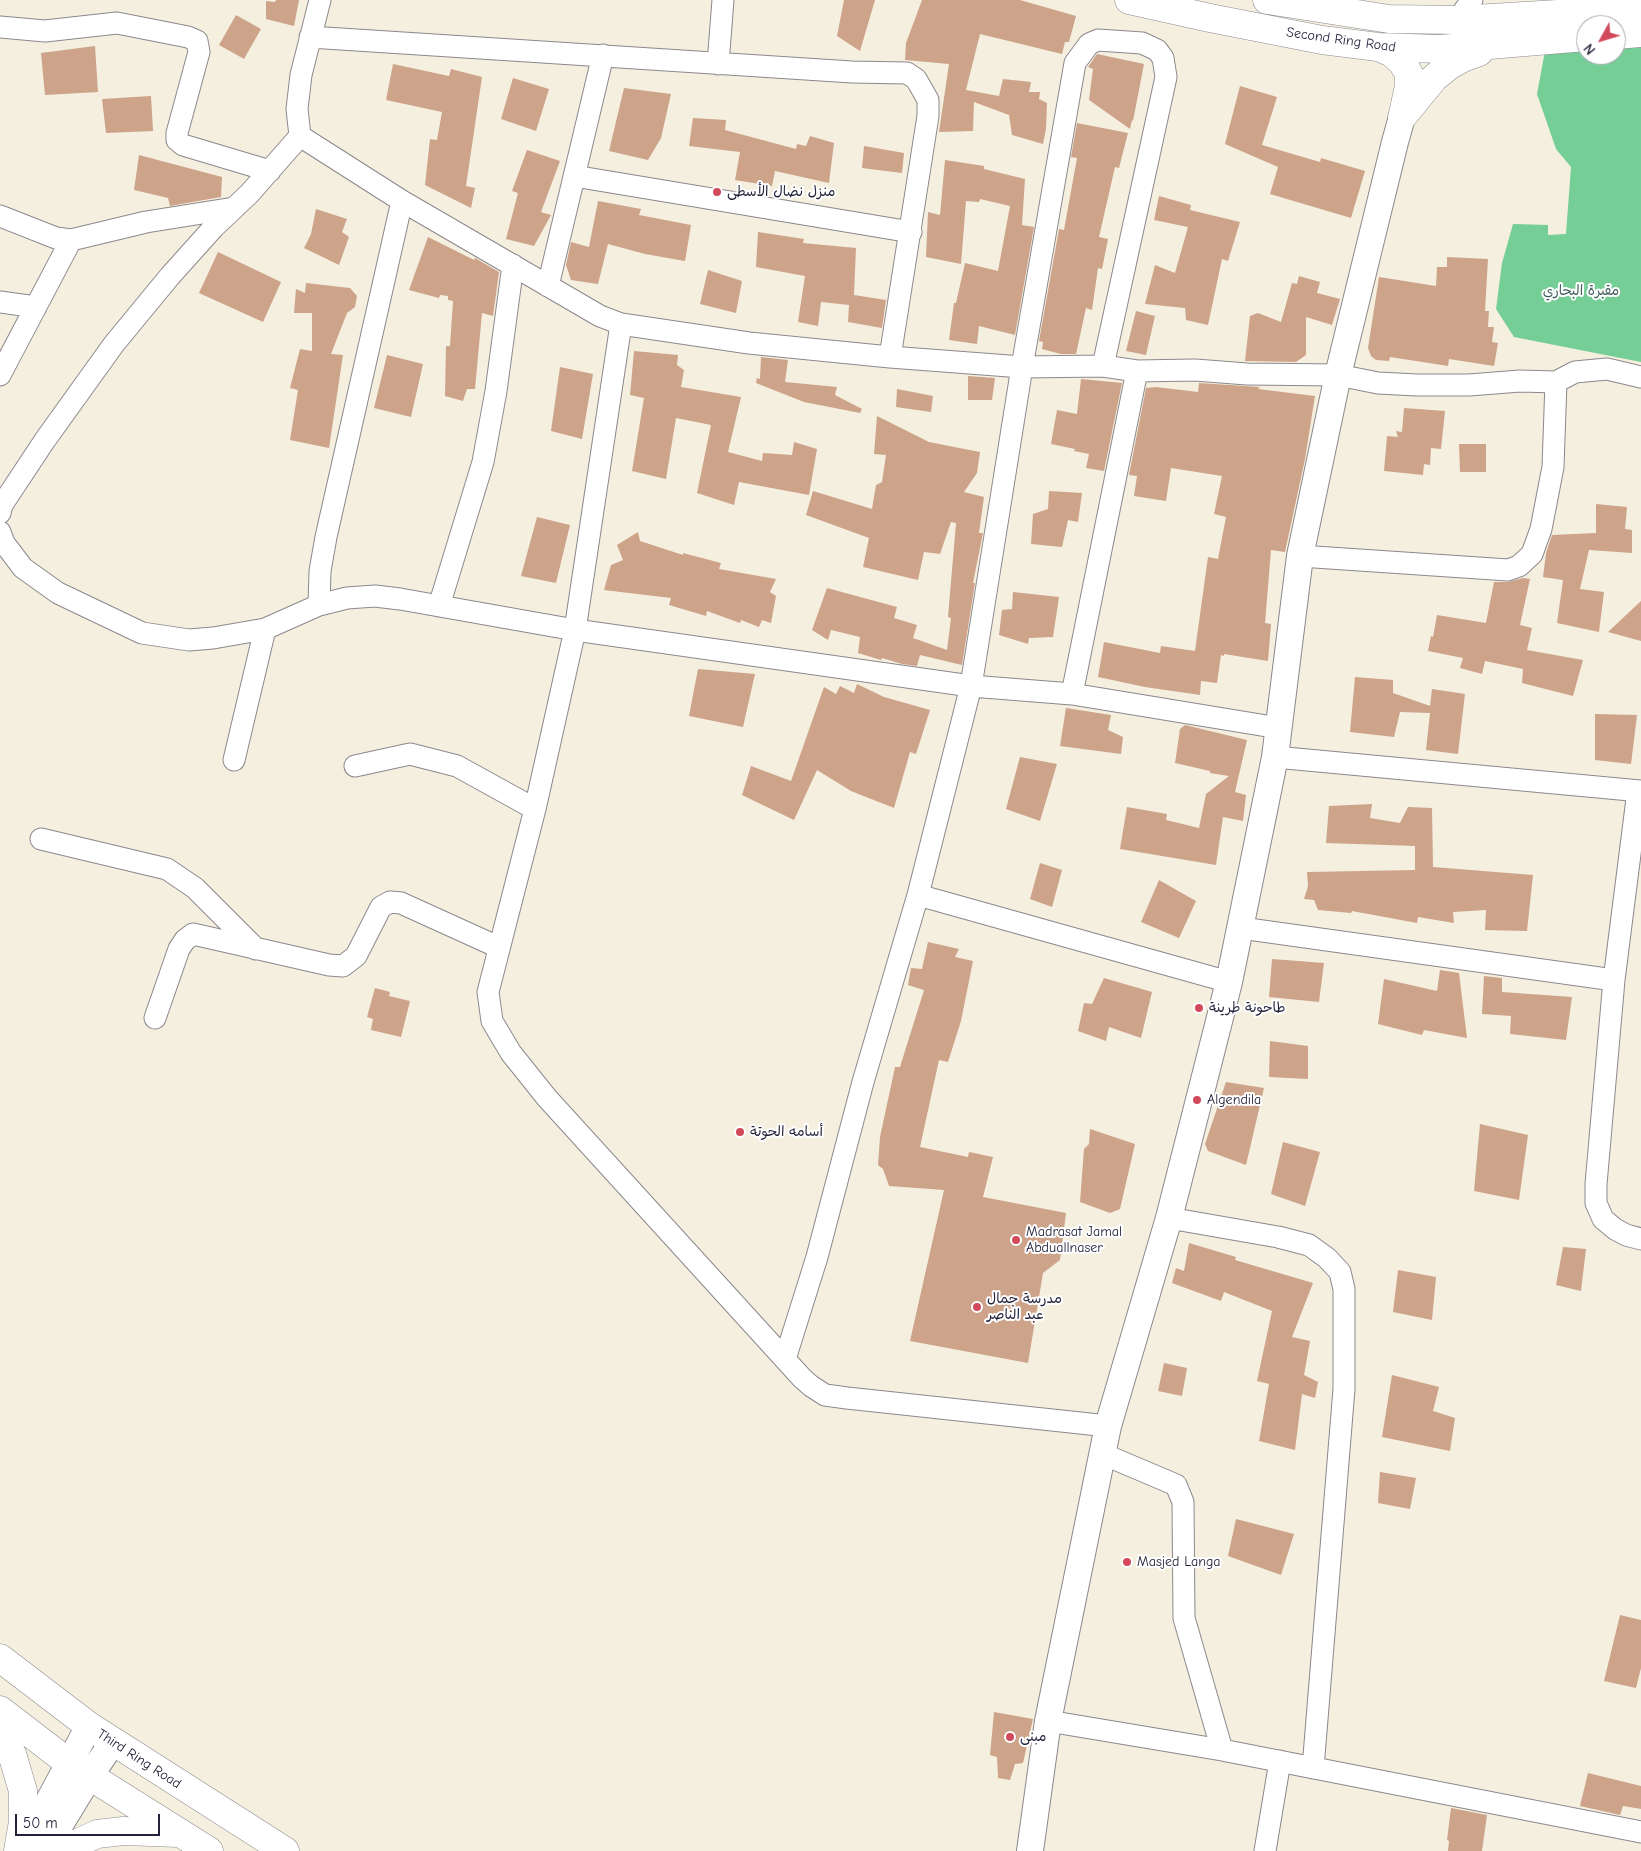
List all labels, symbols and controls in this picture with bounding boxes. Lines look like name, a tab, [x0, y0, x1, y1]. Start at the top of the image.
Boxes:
north arrow	[1576, 15, 1626, 65]
street label: Second Ring Road	[1285, 24, 1397, 56]
text: N	[1580, 40, 1599, 58]
place label: منزل نضال الأسطى	[727, 184, 835, 200]
marker: منزل نضال الأسطى	[711, 186, 723, 198]
park label: مقبرة البحاري	[1543, 283, 1619, 299]
place label: طاحونة طرينة	[1209, 1000, 1285, 1016]
marker: طاحونة طرينة	[1193, 1002, 1205, 1014]
place label: Algendila	[1207, 1092, 1261, 1108]
marker: Algendila	[1191, 1094, 1203, 1106]
place label: أسامه الحوتة	[750, 1124, 823, 1140]
marker: أسامه الحوتة	[734, 1126, 746, 1138]
place label: Madrasat Jamal Abduallnaser	[1026, 1224, 1122, 1256]
marker: Madrasat Jamal Abduallnaser	[1010, 1234, 1022, 1246]
place label: مدرسة جمال عبد الناصر	[987, 1291, 1062, 1324]
marker: مدرسة جمال عبد الناصر	[971, 1301, 983, 1313]
place label: Masjed Langa	[1137, 1554, 1221, 1570]
marker: Masjed Langa	[1121, 1556, 1133, 1568]
street label: Third Ring Road	[94, 1726, 184, 1792]
place label: مبنى	[1020, 1729, 1046, 1745]
marker: مبنى	[1004, 1731, 1016, 1743]
scale bar	[18, 1804, 162, 1836]
text: 50 m	[23, 1814, 58, 1832]

